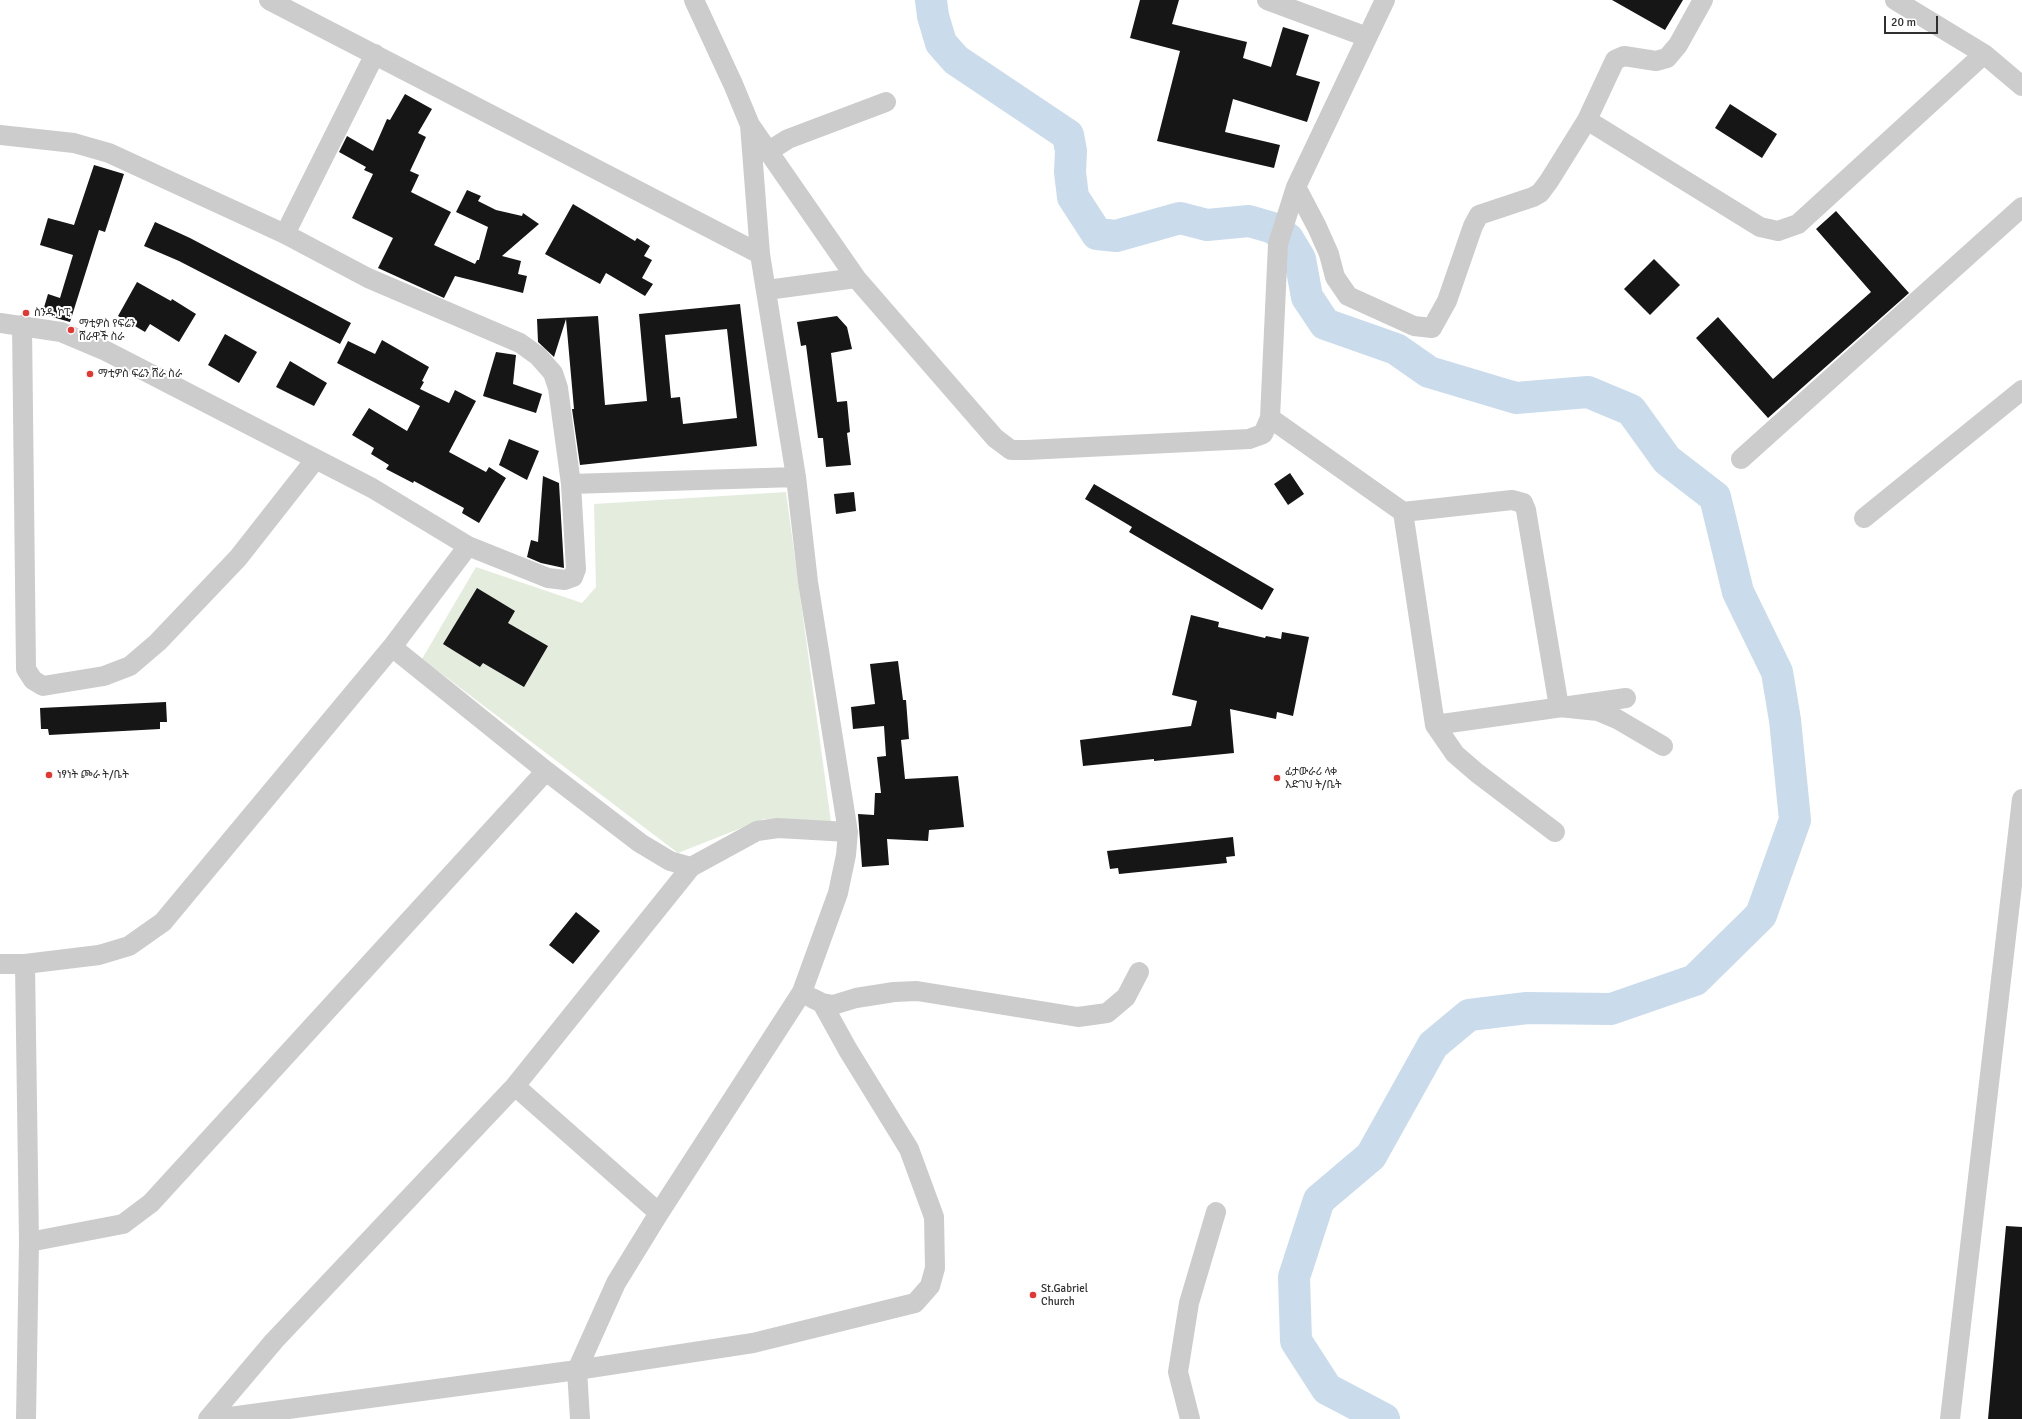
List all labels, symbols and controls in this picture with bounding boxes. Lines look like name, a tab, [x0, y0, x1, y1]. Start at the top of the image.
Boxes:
scale bar	[1886, 8, 1940, 34]
text: 20 m	[1891, 15, 1916, 30]
place label: ስንዱ ኮፒ	[34, 306, 71, 320]
marker: ስንዱ ኮፒ	[21, 308, 31, 318]
place label: ማቲዎስ የፍሬን ሸራዋች ስራ	[79, 317, 135, 343]
marker: ማቲዎስ የፍሬን ሸራዋች ስራ	[66, 325, 76, 335]
place label: ማቲዎስ ፍሬን ሸራ ስራ	[98, 367, 182, 381]
marker: ማቲዎስ ፍሬን ሸራ ስራ	[85, 369, 95, 379]
place label: ፊታውራሪ ላቀ እድገህ ት/ቤት	[1285, 765, 1342, 791]
place label: ነፃነት ጮራ ት/ቤት	[57, 768, 129, 782]
marker: ነፃነት ጮራ ት/ቤት	[44, 770, 54, 780]
marker: ፊታውራሪ ላቀ እድገህ ት/ቤት	[1272, 773, 1282, 783]
place label: St.Gabriel Church	[1041, 1282, 1088, 1308]
marker: St.Gabriel Church	[1028, 1290, 1038, 1300]

